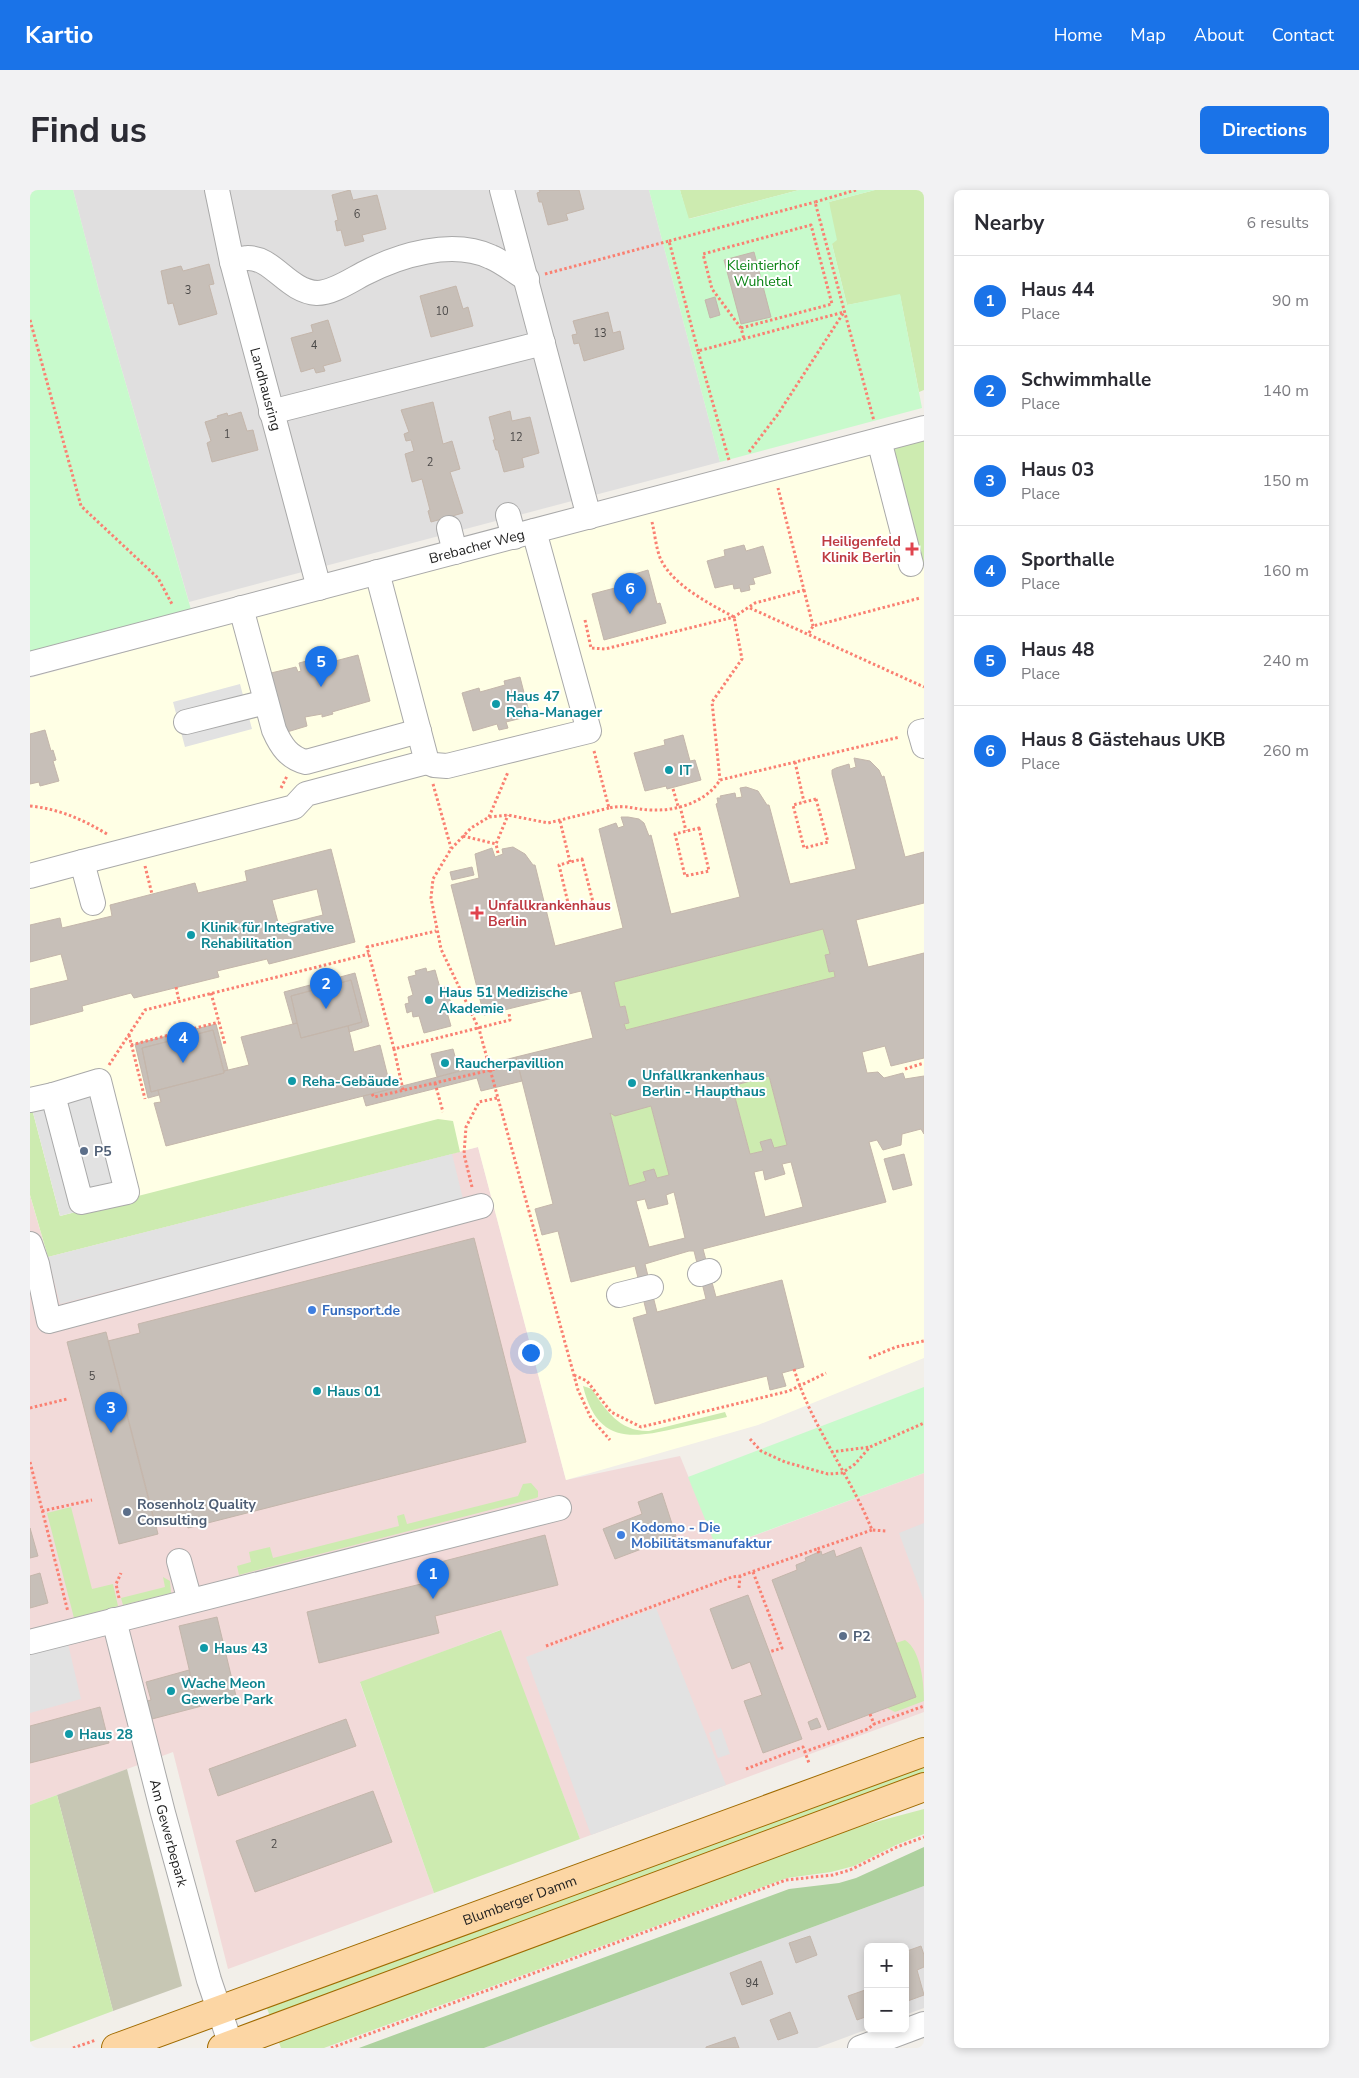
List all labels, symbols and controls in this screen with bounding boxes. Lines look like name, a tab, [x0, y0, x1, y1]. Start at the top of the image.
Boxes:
text: Kartio	[25, 19, 93, 51]
text: Home	[1054, 23, 1102, 47]
text: Map	[1130, 23, 1166, 47]
text: About	[1194, 23, 1244, 47]
text: Contact	[1272, 23, 1334, 47]
button: Directions	[1200, 106, 1329, 154]
text: Find us	[30, 107, 147, 154]
house number: 6	[354, 207, 361, 222]
text: Nearby	[974, 209, 1044, 237]
text: 6 results	[1247, 212, 1309, 234]
park label: Kleintierhof Wuhletal	[727, 256, 800, 291]
text: Haus 44	[1021, 277, 1094, 303]
house number: 3	[185, 283, 191, 298]
text: 1	[985, 290, 995, 312]
text: 90 m	[1272, 290, 1309, 312]
text: Place	[1021, 303, 1060, 325]
house number: 10	[435, 304, 449, 319]
house number: 13	[593, 326, 607, 341]
house number: 4	[311, 338, 318, 353]
street label: Landhausring	[245, 345, 286, 433]
text: Schwimmhalle	[1021, 367, 1151, 393]
text: 2	[985, 380, 995, 402]
text: 140 m	[1262, 380, 1309, 402]
text: Place	[1021, 393, 1060, 415]
house number: 1	[224, 427, 230, 442]
house number: 12	[509, 430, 523, 445]
house number: 2	[427, 455, 433, 470]
text: Haus 03	[1021, 457, 1094, 483]
text: 3	[985, 470, 995, 492]
text: 150 m	[1262, 470, 1309, 492]
text: Place	[1021, 483, 1060, 505]
street label: Brebacher Weg	[427, 525, 527, 568]
place label: Heiligenfeld Klinik Berlin	[821, 532, 901, 567]
marker: Heiligenfeld Klinik Berlin	[905, 542, 919, 556]
text: Sporthalle	[1021, 547, 1114, 573]
text: 4	[985, 560, 995, 582]
text: 160 m	[1262, 560, 1309, 582]
pin: 6	[614, 573, 646, 614]
text: Place	[1021, 573, 1060, 595]
text: Haus 48	[1021, 637, 1094, 663]
pin: 5	[305, 646, 337, 687]
text: 5	[985, 650, 995, 672]
text: 240 m	[1262, 650, 1309, 672]
text: Place	[1021, 663, 1060, 685]
place label: Haus 47 Reha-Manager	[506, 687, 603, 722]
marker: Haus 47 Reha-Manager	[490, 698, 502, 710]
text: Haus 8 Gästehaus UKB	[1021, 727, 1226, 753]
text: 6	[985, 740, 995, 762]
text: 260 m	[1262, 740, 1309, 762]
text: Place	[1021, 753, 1060, 775]
place label: IT	[679, 761, 692, 780]
marker: IT	[663, 764, 675, 776]
place label: Unfallkrankenhaus Berlin	[488, 896, 611, 931]
marker: Unfallkrankenhaus Berlin	[470, 906, 484, 920]
place label: Klinik für Integrative Rehabilitation	[201, 918, 335, 953]
marker: Klinik für Integrative Rehabilitation	[185, 929, 197, 941]
pin: 2	[310, 968, 342, 1009]
place label: Haus 51 Medizische Akademie	[439, 983, 568, 1018]
marker: Haus 51 Medizische Akademie	[423, 994, 435, 1006]
pin: 4	[167, 1022, 199, 1063]
place label: Raucherpavillion	[455, 1054, 564, 1073]
marker: Raucherpavillion	[439, 1057, 451, 1069]
place label: Unfallkrankenhaus Berlin - Haupthaus	[642, 1066, 766, 1101]
place label: Reha-Gebäude	[302, 1072, 399, 1091]
marker: Reha-Gebäude	[286, 1075, 298, 1087]
marker: Unfallkrankenhaus Berlin - Haupthaus	[626, 1077, 638, 1089]
place label: P5	[94, 1142, 112, 1161]
marker: P5	[78, 1145, 90, 1157]
place label: Funsport.de	[322, 1301, 400, 1320]
marker: Funsport.de	[306, 1304, 318, 1316]
your location	[518, 1340, 544, 1366]
house number: 5	[89, 1369, 96, 1384]
place label: Haus 01	[327, 1382, 381, 1401]
marker: Haus 01	[311, 1385, 323, 1397]
pin: 3	[95, 1392, 127, 1433]
place label: Rosenholz Quality Consulting	[137, 1495, 257, 1530]
marker: Rosenholz Quality Consulting	[121, 1506, 133, 1518]
place label: Kodomo - Die Mobilitätsmanufaktur	[631, 1518, 772, 1553]
marker: Kodomo - Die Mobilitätsmanufaktur	[615, 1529, 627, 1541]
pin: 1	[417, 1558, 449, 1599]
place label: P2	[853, 1627, 871, 1646]
marker: P2	[837, 1630, 849, 1642]
place label: Haus 43	[214, 1639, 268, 1658]
marker: Haus 43	[198, 1642, 210, 1654]
place label: Wache Meon Gewerbe Park	[181, 1674, 273, 1709]
marker: Wache Meon Gewerbe Park	[165, 1685, 177, 1697]
place label: Haus 28	[79, 1725, 133, 1744]
marker: Haus 28	[63, 1728, 75, 1740]
street label: Am Gewerbepark	[145, 1777, 192, 1890]
house number: 2	[271, 1837, 277, 1852]
street label: Blumberger Damm	[460, 1871, 580, 1930]
map controls	[864, 1943, 909, 2033]
button: +	[864, 1943, 909, 1988]
house number: 94	[745, 1976, 759, 1991]
button: −	[864, 1988, 909, 2033]

